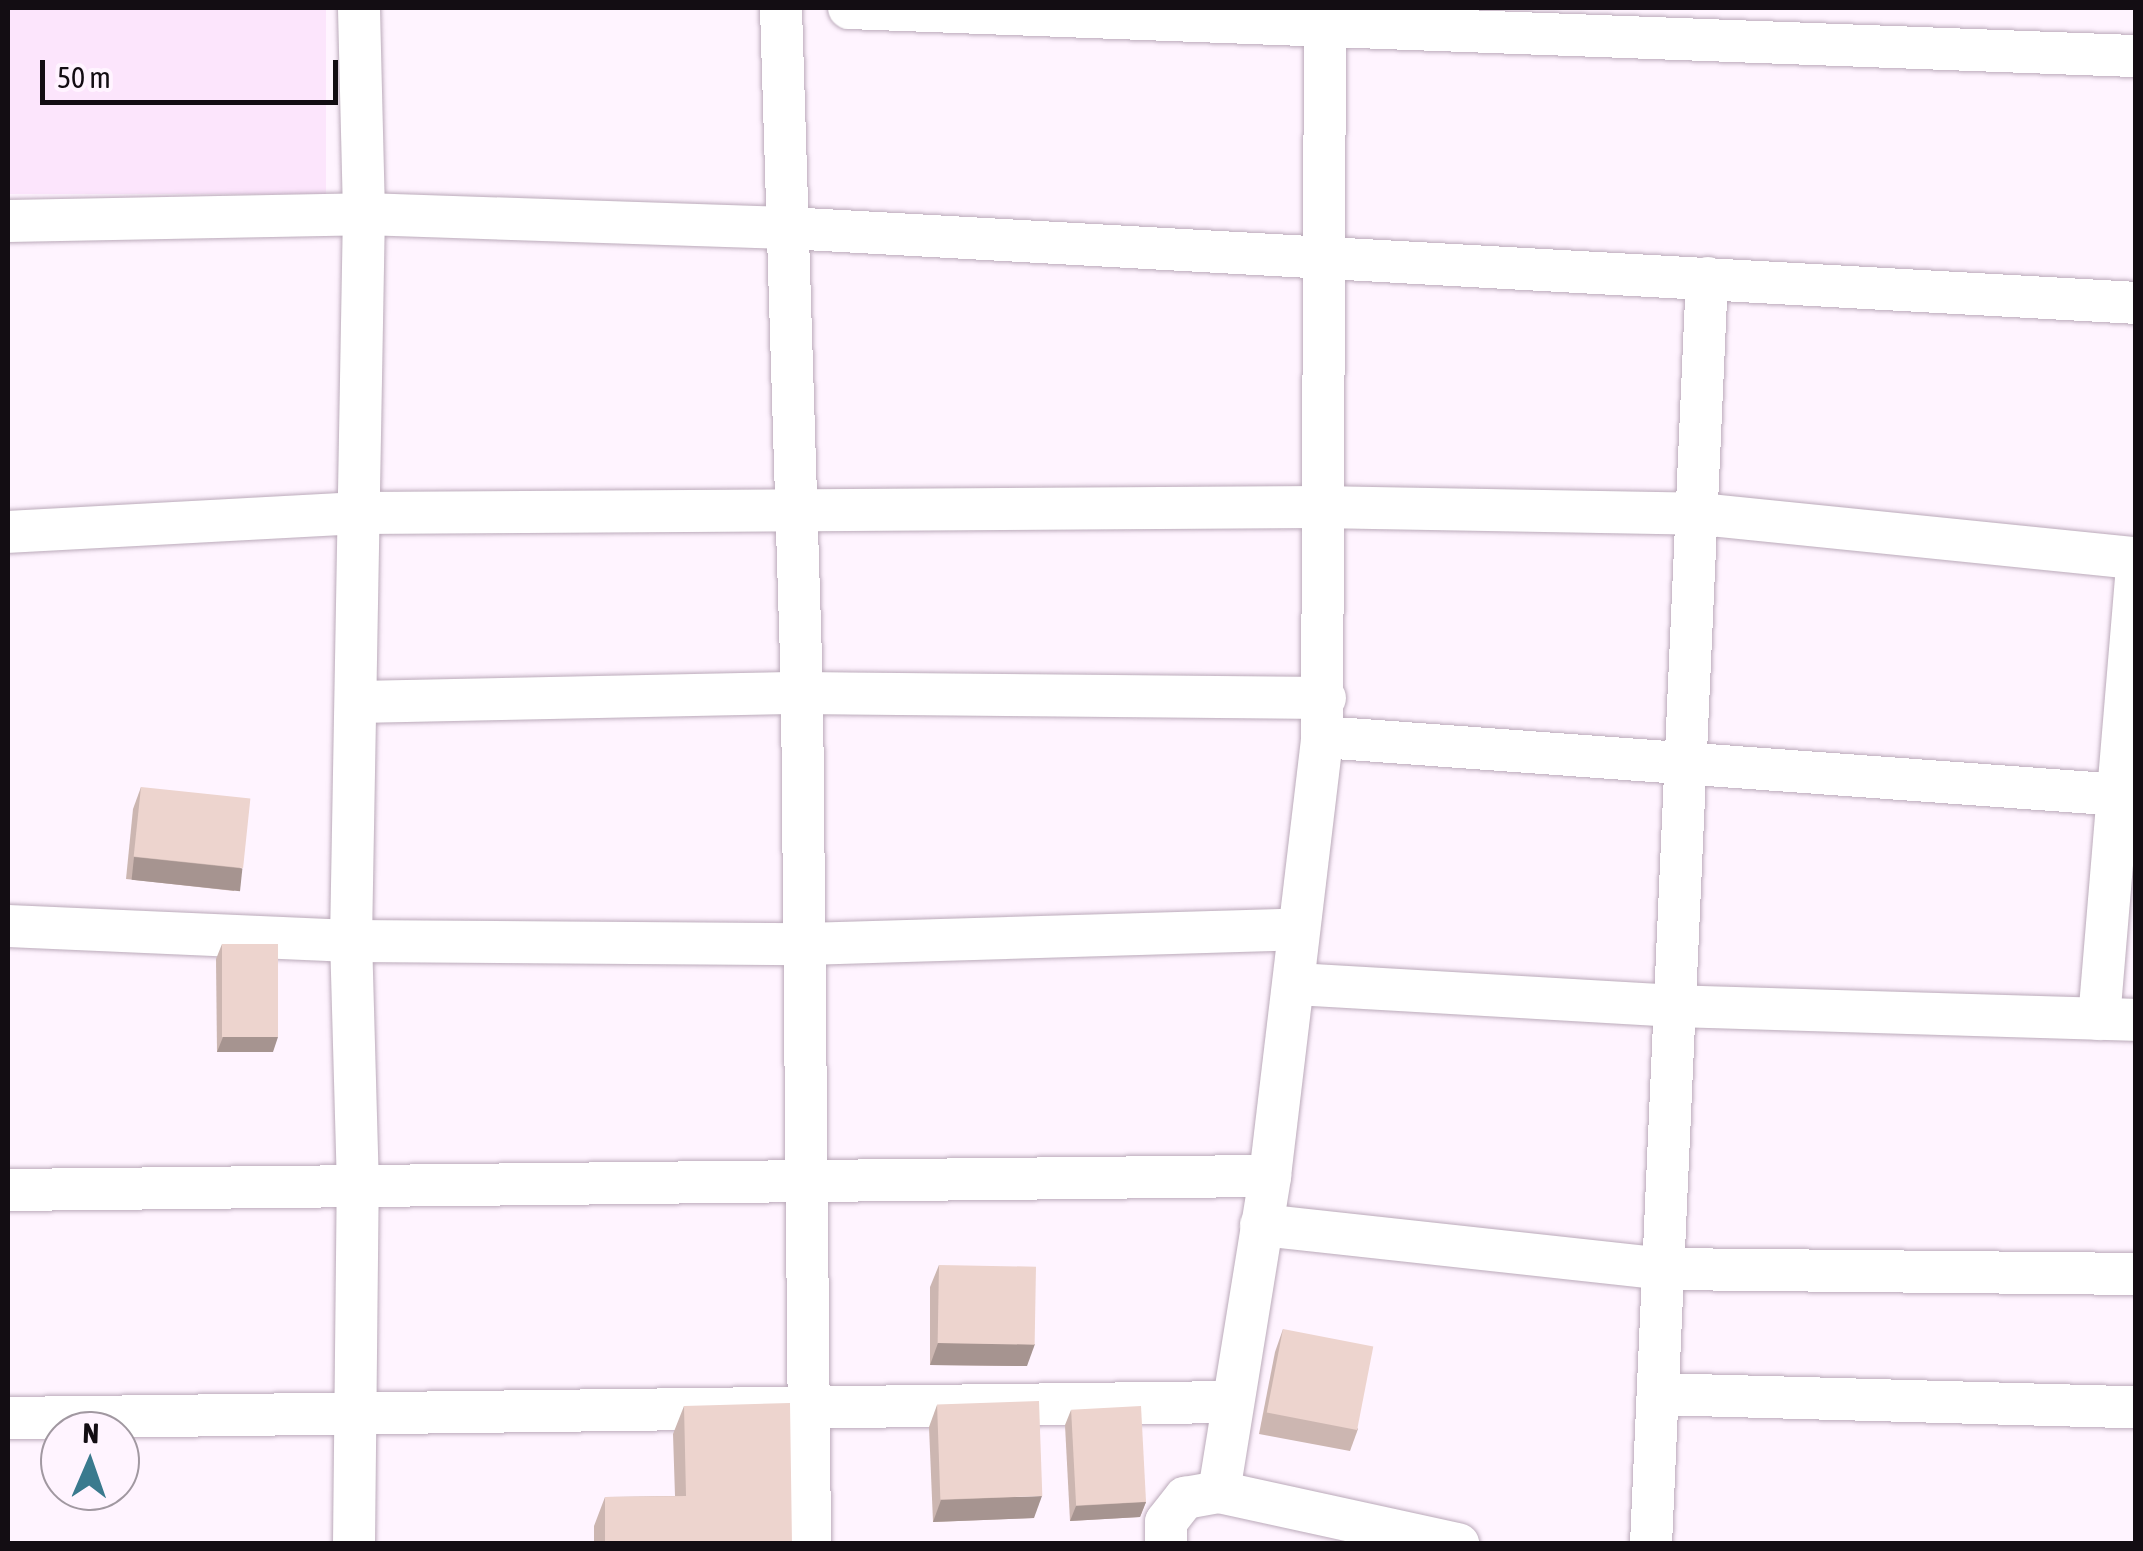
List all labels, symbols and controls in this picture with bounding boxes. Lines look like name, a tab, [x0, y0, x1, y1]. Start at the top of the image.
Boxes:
scale bar	[45, 40, 342, 102]
text: 50 m	[57, 60, 111, 94]
north arrow	[40, 1411, 140, 1511]
text: N	[82, 1417, 100, 1449]

